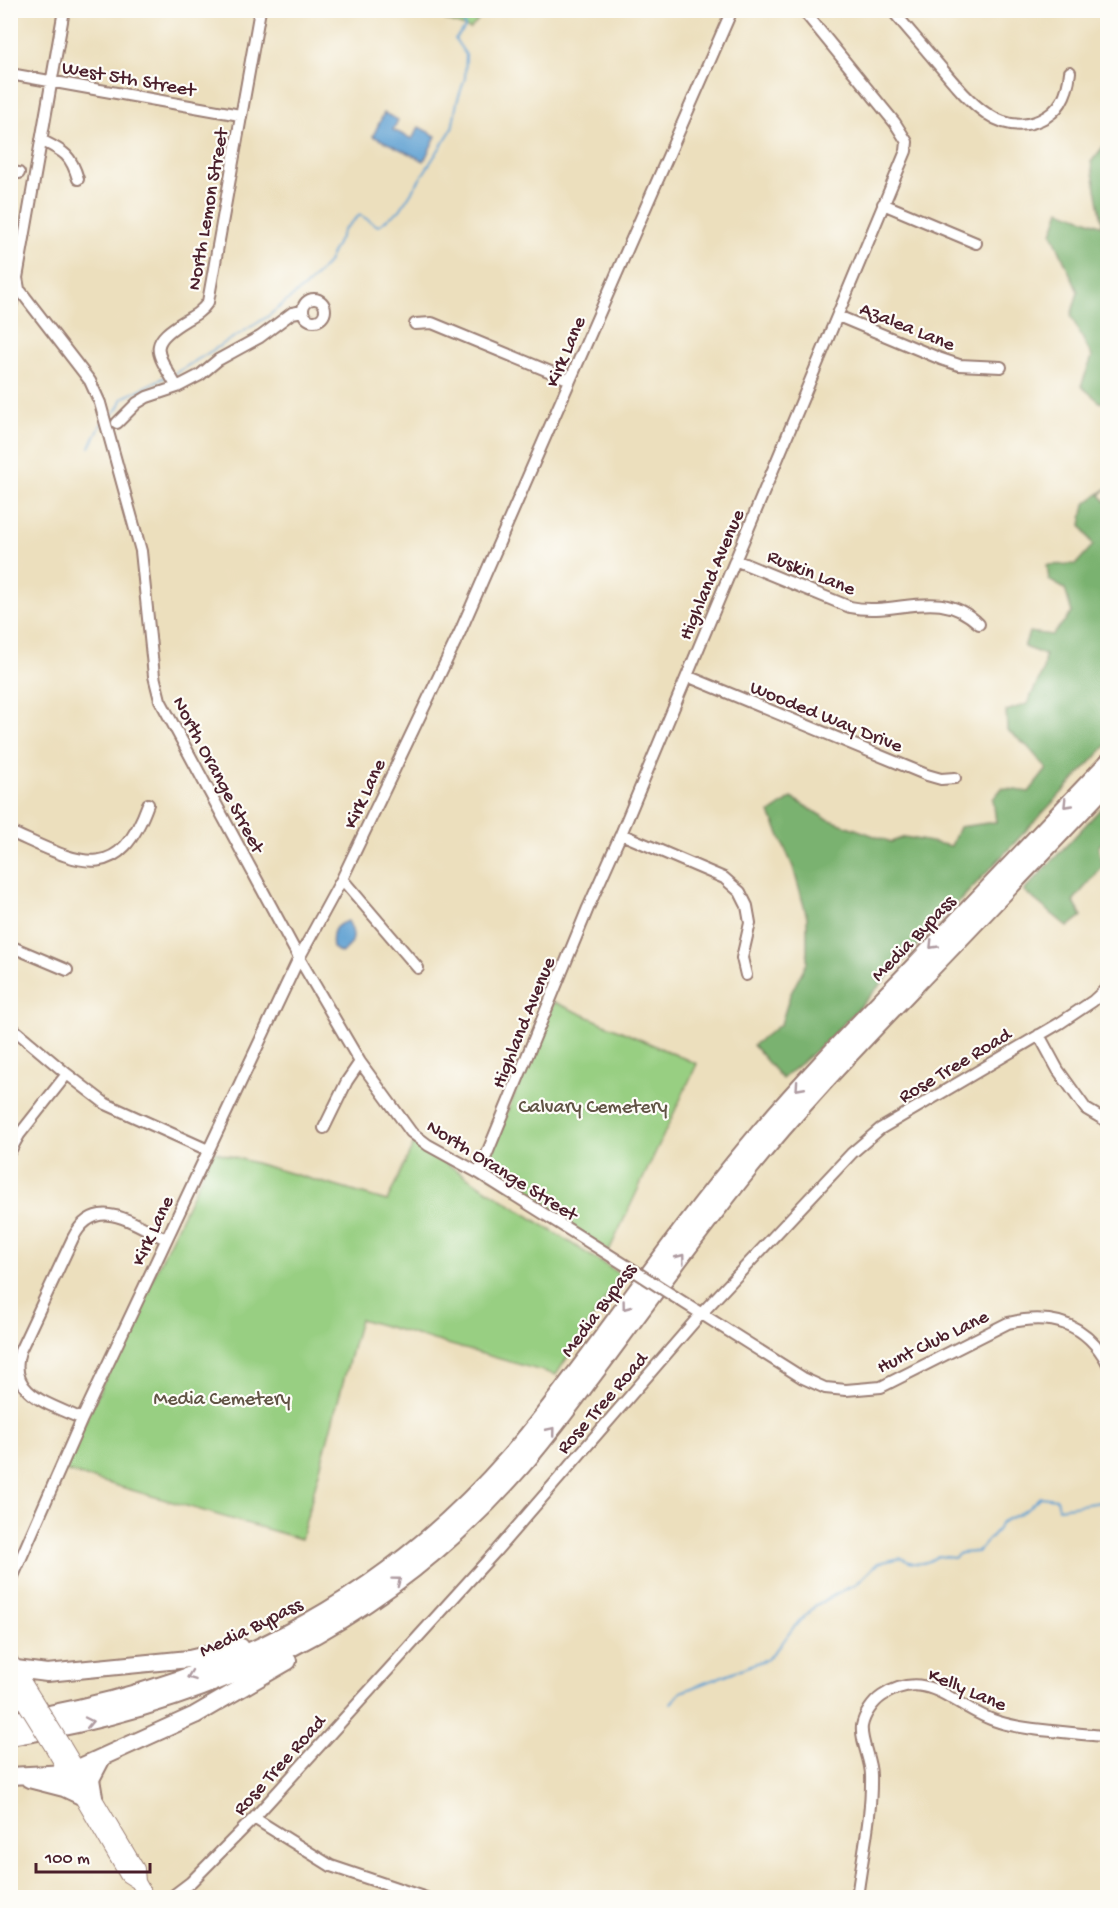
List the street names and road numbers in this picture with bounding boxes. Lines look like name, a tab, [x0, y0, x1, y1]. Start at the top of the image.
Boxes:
street label: West 5th Street	[60, 57, 199, 104]
street label: North Lemon Street	[184, 125, 235, 292]
street label: Azalea Lane	[856, 299, 958, 358]
street label: Kirk Lane	[542, 313, 593, 391]
street label: Highland Avenue	[675, 506, 751, 644]
street label: Ruskin Lane	[763, 546, 859, 603]
street label: Wooded Way Drive	[746, 677, 906, 760]
street label: North Orange Street	[166, 694, 269, 859]
street label: Kirk Lane	[340, 755, 393, 833]
street label: Media Bypass	[867, 891, 962, 988]
street label: Highland Avenue	[488, 954, 562, 1092]
street label: Rose Tree Road	[895, 1023, 1018, 1110]
street label: North Orange Street	[421, 1116, 582, 1229]
street label: Kirk Lane	[128, 1192, 181, 1270]
street label: Media Bypass	[557, 1259, 643, 1363]
street label: Hunt Club Lane	[874, 1306, 994, 1380]
street label: Rose Tree Road	[553, 1347, 656, 1460]
street label: Media Bypass	[196, 1594, 307, 1664]
street label: Kelly Lane	[924, 1664, 1010, 1718]
street label: Rose Tree Road	[230, 1710, 333, 1821]

